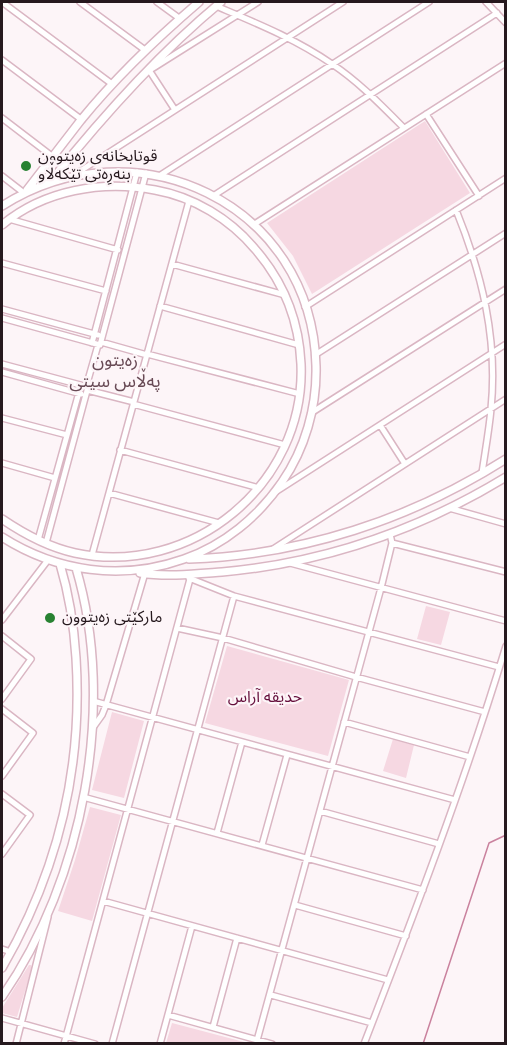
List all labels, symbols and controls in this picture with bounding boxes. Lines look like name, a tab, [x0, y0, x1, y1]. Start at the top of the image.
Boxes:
place label: قوتابخانەی زەیتوون بنەرِەتی تێکەڵاو	[38, 147, 157, 185]
marker: قوتابخانەی زەیتوون بنەرِەتی تێکەڵاو	[19, 159, 33, 173]
district label: زەیتون پەڵاس سیتی	[69, 350, 161, 394]
place label: مارکێتی زەیتوون	[62, 608, 162, 628]
marker: مارکێتی زەیتوون	[43, 611, 57, 625]
park label: حديقه آراس	[228, 688, 302, 708]

